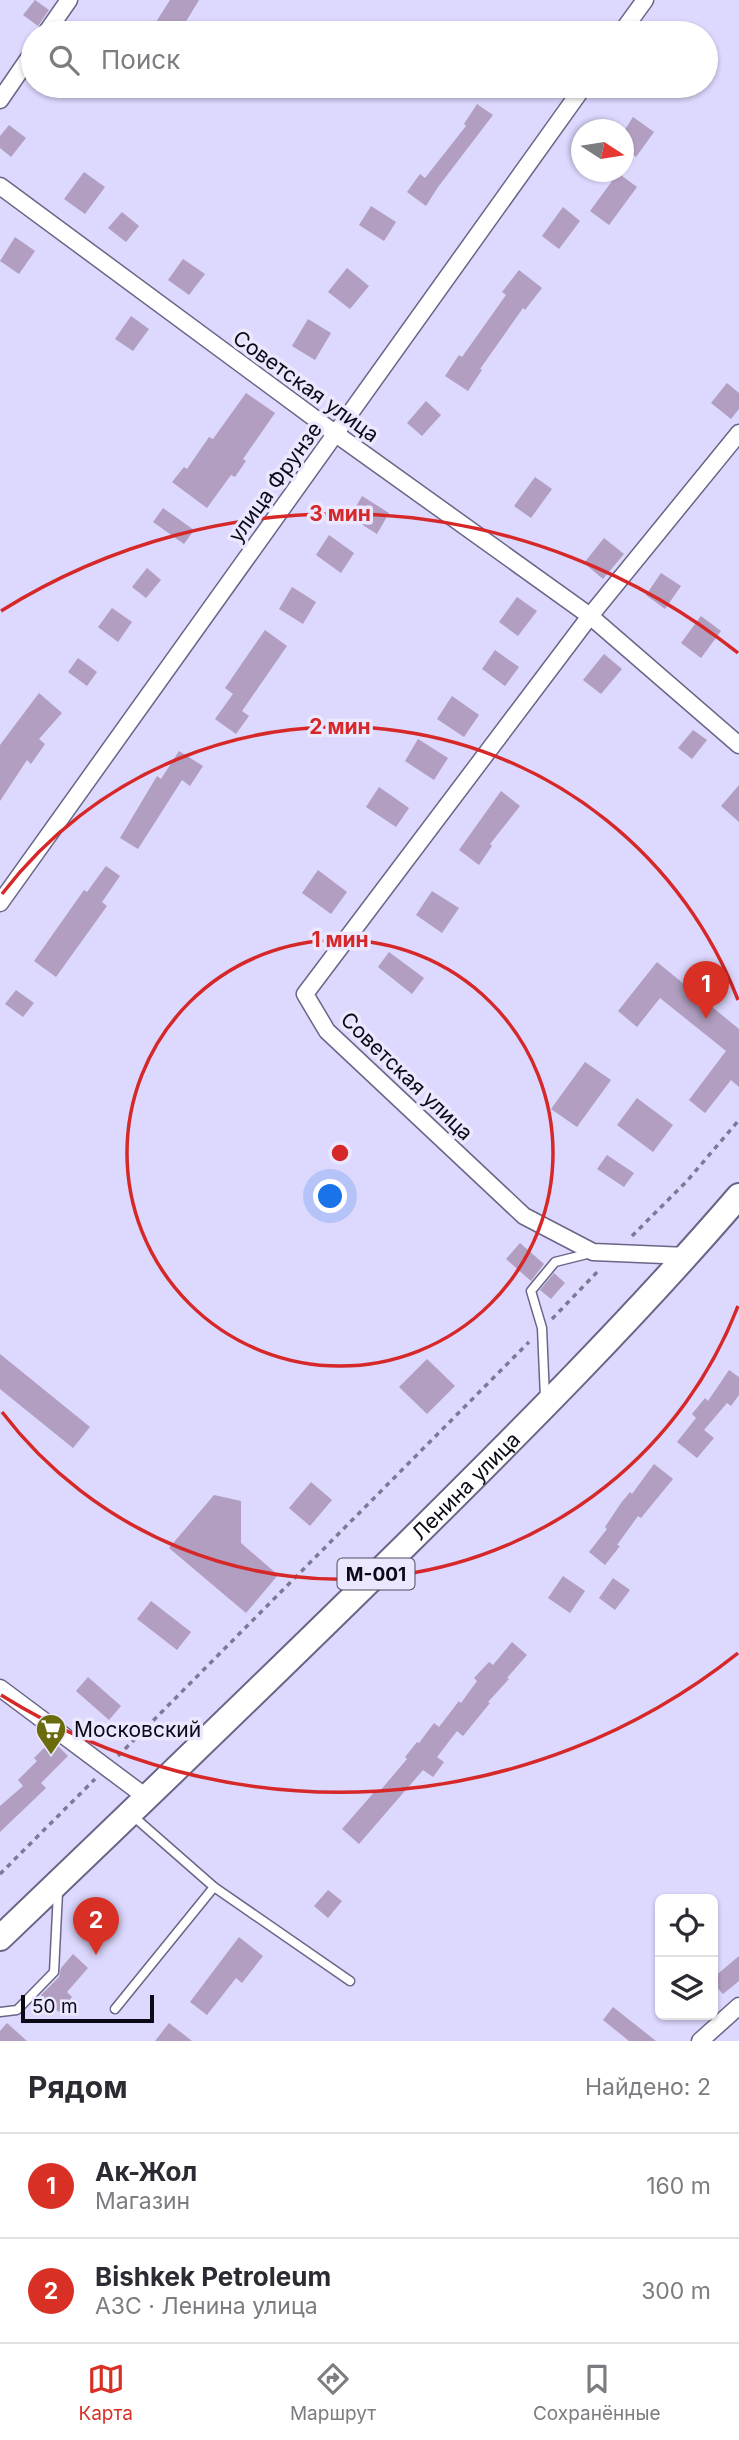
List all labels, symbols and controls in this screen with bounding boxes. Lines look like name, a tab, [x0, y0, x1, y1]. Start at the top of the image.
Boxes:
search box	[21, 21, 718, 98]
icon: search	[45, 41, 83, 79]
text: Поиск	[101, 44, 180, 75]
north arrow	[571, 119, 634, 182]
street label: Советская улица	[228, 325, 384, 447]
street label: улица Фрунзе	[223, 417, 327, 547]
text: 3 мин	[309, 501, 371, 526]
text: 2 мин	[309, 714, 371, 739]
text: 1 мин	[311, 927, 369, 952]
pin: 1	[683, 961, 729, 1019]
street label: Советская улица	[336, 1007, 478, 1145]
centre of rings	[328, 1141, 352, 1165]
your location	[313, 1179, 347, 1213]
street label: Ленина улица	[406, 1426, 525, 1545]
road number: М-001	[338, 1558, 414, 1590]
supermarket icon: Московский	[34, 1712, 68, 1756]
place label: Московский	[74, 1717, 201, 1742]
map controls	[655, 1894, 718, 2020]
button: locate	[655, 1894, 718, 1957]
pin: 2	[73, 1897, 119, 1955]
button: layers	[655, 1957, 718, 2020]
scale bar	[21, 1992, 154, 2024]
text: 50 m	[32, 1995, 78, 2018]
text: Рядом	[28, 2069, 128, 2105]
text: Найдено: 2	[585, 2073, 711, 2101]
text: Ак-Жол	[95, 2156, 197, 2187]
text: 1	[46, 2172, 56, 2200]
text: 160 m	[646, 2172, 711, 2200]
text: Магазин	[95, 2187, 190, 2215]
text: Bishkek Petroleum	[95, 2261, 331, 2292]
text: 2	[44, 2277, 58, 2305]
text: 300 m	[641, 2277, 711, 2305]
text: АЗС · Ленина улица	[95, 2292, 318, 2320]
tab: Карта	[78, 2360, 133, 2425]
tab: Маршрут	[290, 2360, 376, 2425]
tab: Сохранённые	[533, 2360, 661, 2425]

